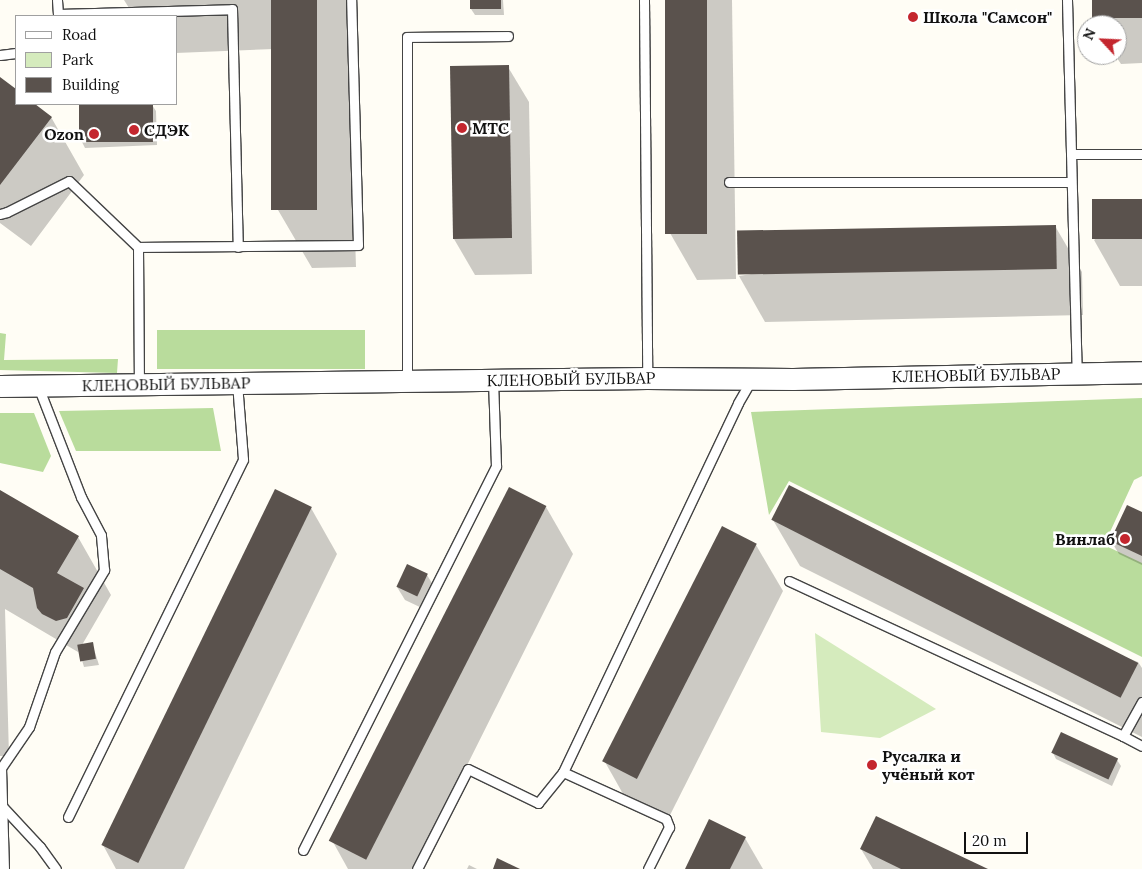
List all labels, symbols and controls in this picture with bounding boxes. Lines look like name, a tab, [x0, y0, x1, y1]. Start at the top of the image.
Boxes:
place label: Школа "Самсон"	[923, 7, 1052, 27]
marker: Школа "Самсон"	[907, 11, 919, 23]
legend	[15, 15, 178, 105]
north arrow	[1077, 15, 1127, 65]
text: Road	[62, 25, 97, 44]
text: N	[1079, 25, 1100, 43]
text: Park	[62, 50, 93, 69]
text: Building	[62, 75, 119, 94]
place label: МТС	[472, 118, 509, 138]
place label: СДЭК	[144, 120, 189, 140]
marker: МТС	[456, 122, 468, 134]
place label: Ozon	[44, 124, 84, 144]
marker: СДЭК	[128, 124, 140, 136]
marker: Ozon	[88, 128, 100, 140]
street label: КЛЕНОВЫЙ БУЛЬВАР	[892, 364, 1060, 386]
street label: КЛЕНОВЫЙ БУЛЬВАР	[487, 368, 655, 390]
street label: КЛЕНОВЫЙ БУЛЬВАР	[82, 373, 250, 395]
place label: Винлаб	[1055, 529, 1115, 549]
marker: Винлаб	[1119, 533, 1131, 545]
place label: Русалка и учёный кот	[882, 746, 975, 784]
marker: Русалка и учёный кот	[866, 759, 878, 771]
scale bar	[967, 822, 1031, 854]
text: 20 m	[972, 831, 1007, 850]

